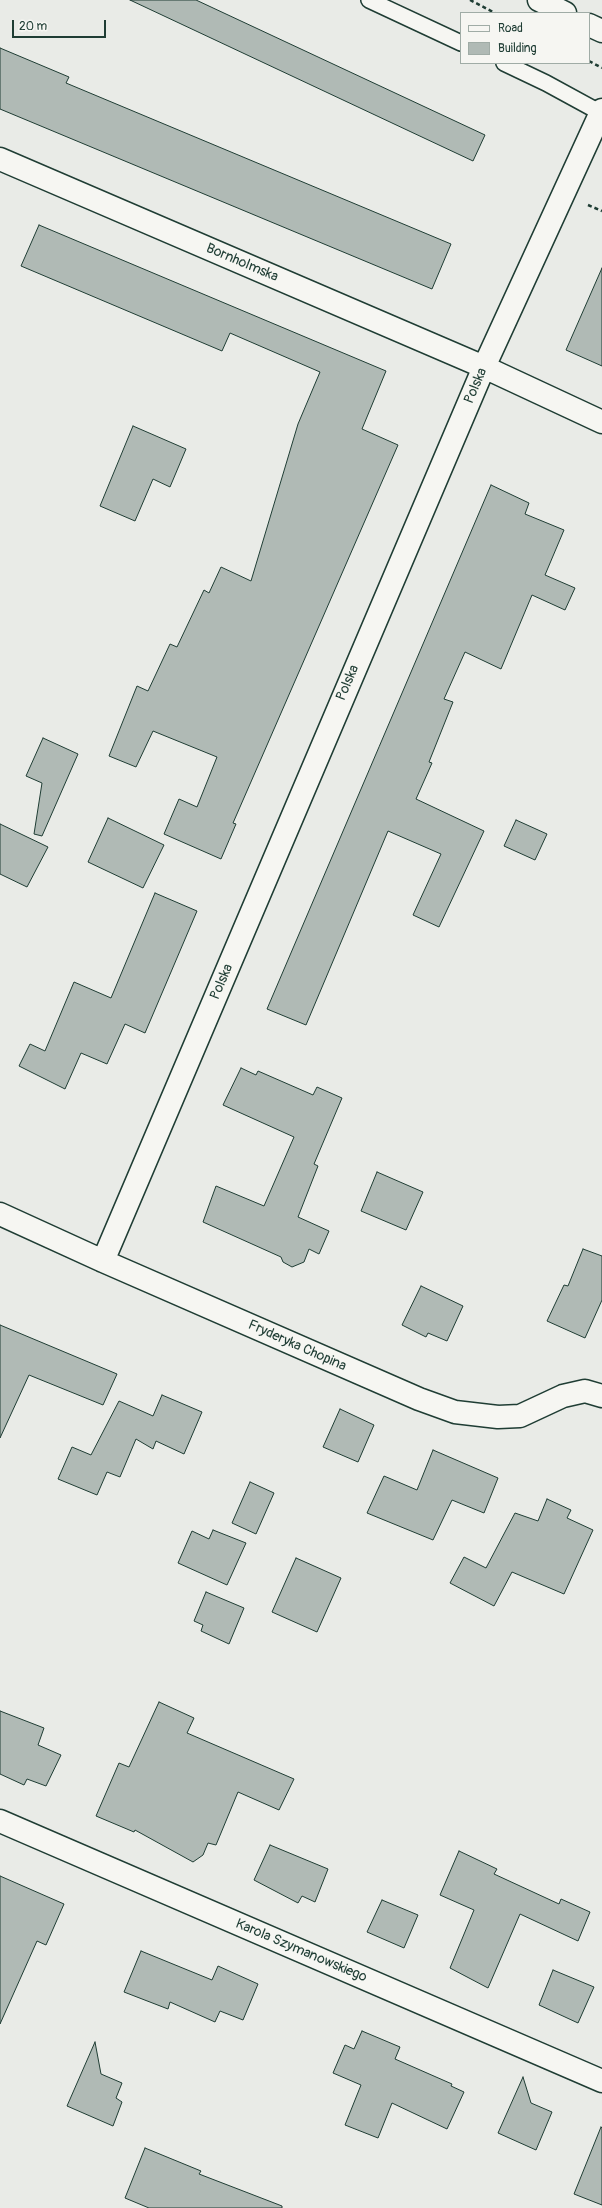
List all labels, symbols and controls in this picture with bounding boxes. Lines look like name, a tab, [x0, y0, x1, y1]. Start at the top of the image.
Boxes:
scale bar	[14, 12, 108, 38]
legend	[460, 12, 590, 64]
text: 20 m	[19, 19, 47, 34]
text: Road	[498, 21, 523, 36]
text: Building	[498, 41, 537, 56]
street label: Bornholmska	[203, 240, 281, 286]
street label: Polska	[461, 366, 491, 406]
street label: Polska	[333, 663, 363, 703]
street label: Polska	[207, 962, 237, 1002]
street label: Fryderyka Chopina	[245, 1317, 349, 1375]
street label: Karola Szymanowskiego	[233, 1916, 369, 1986]

